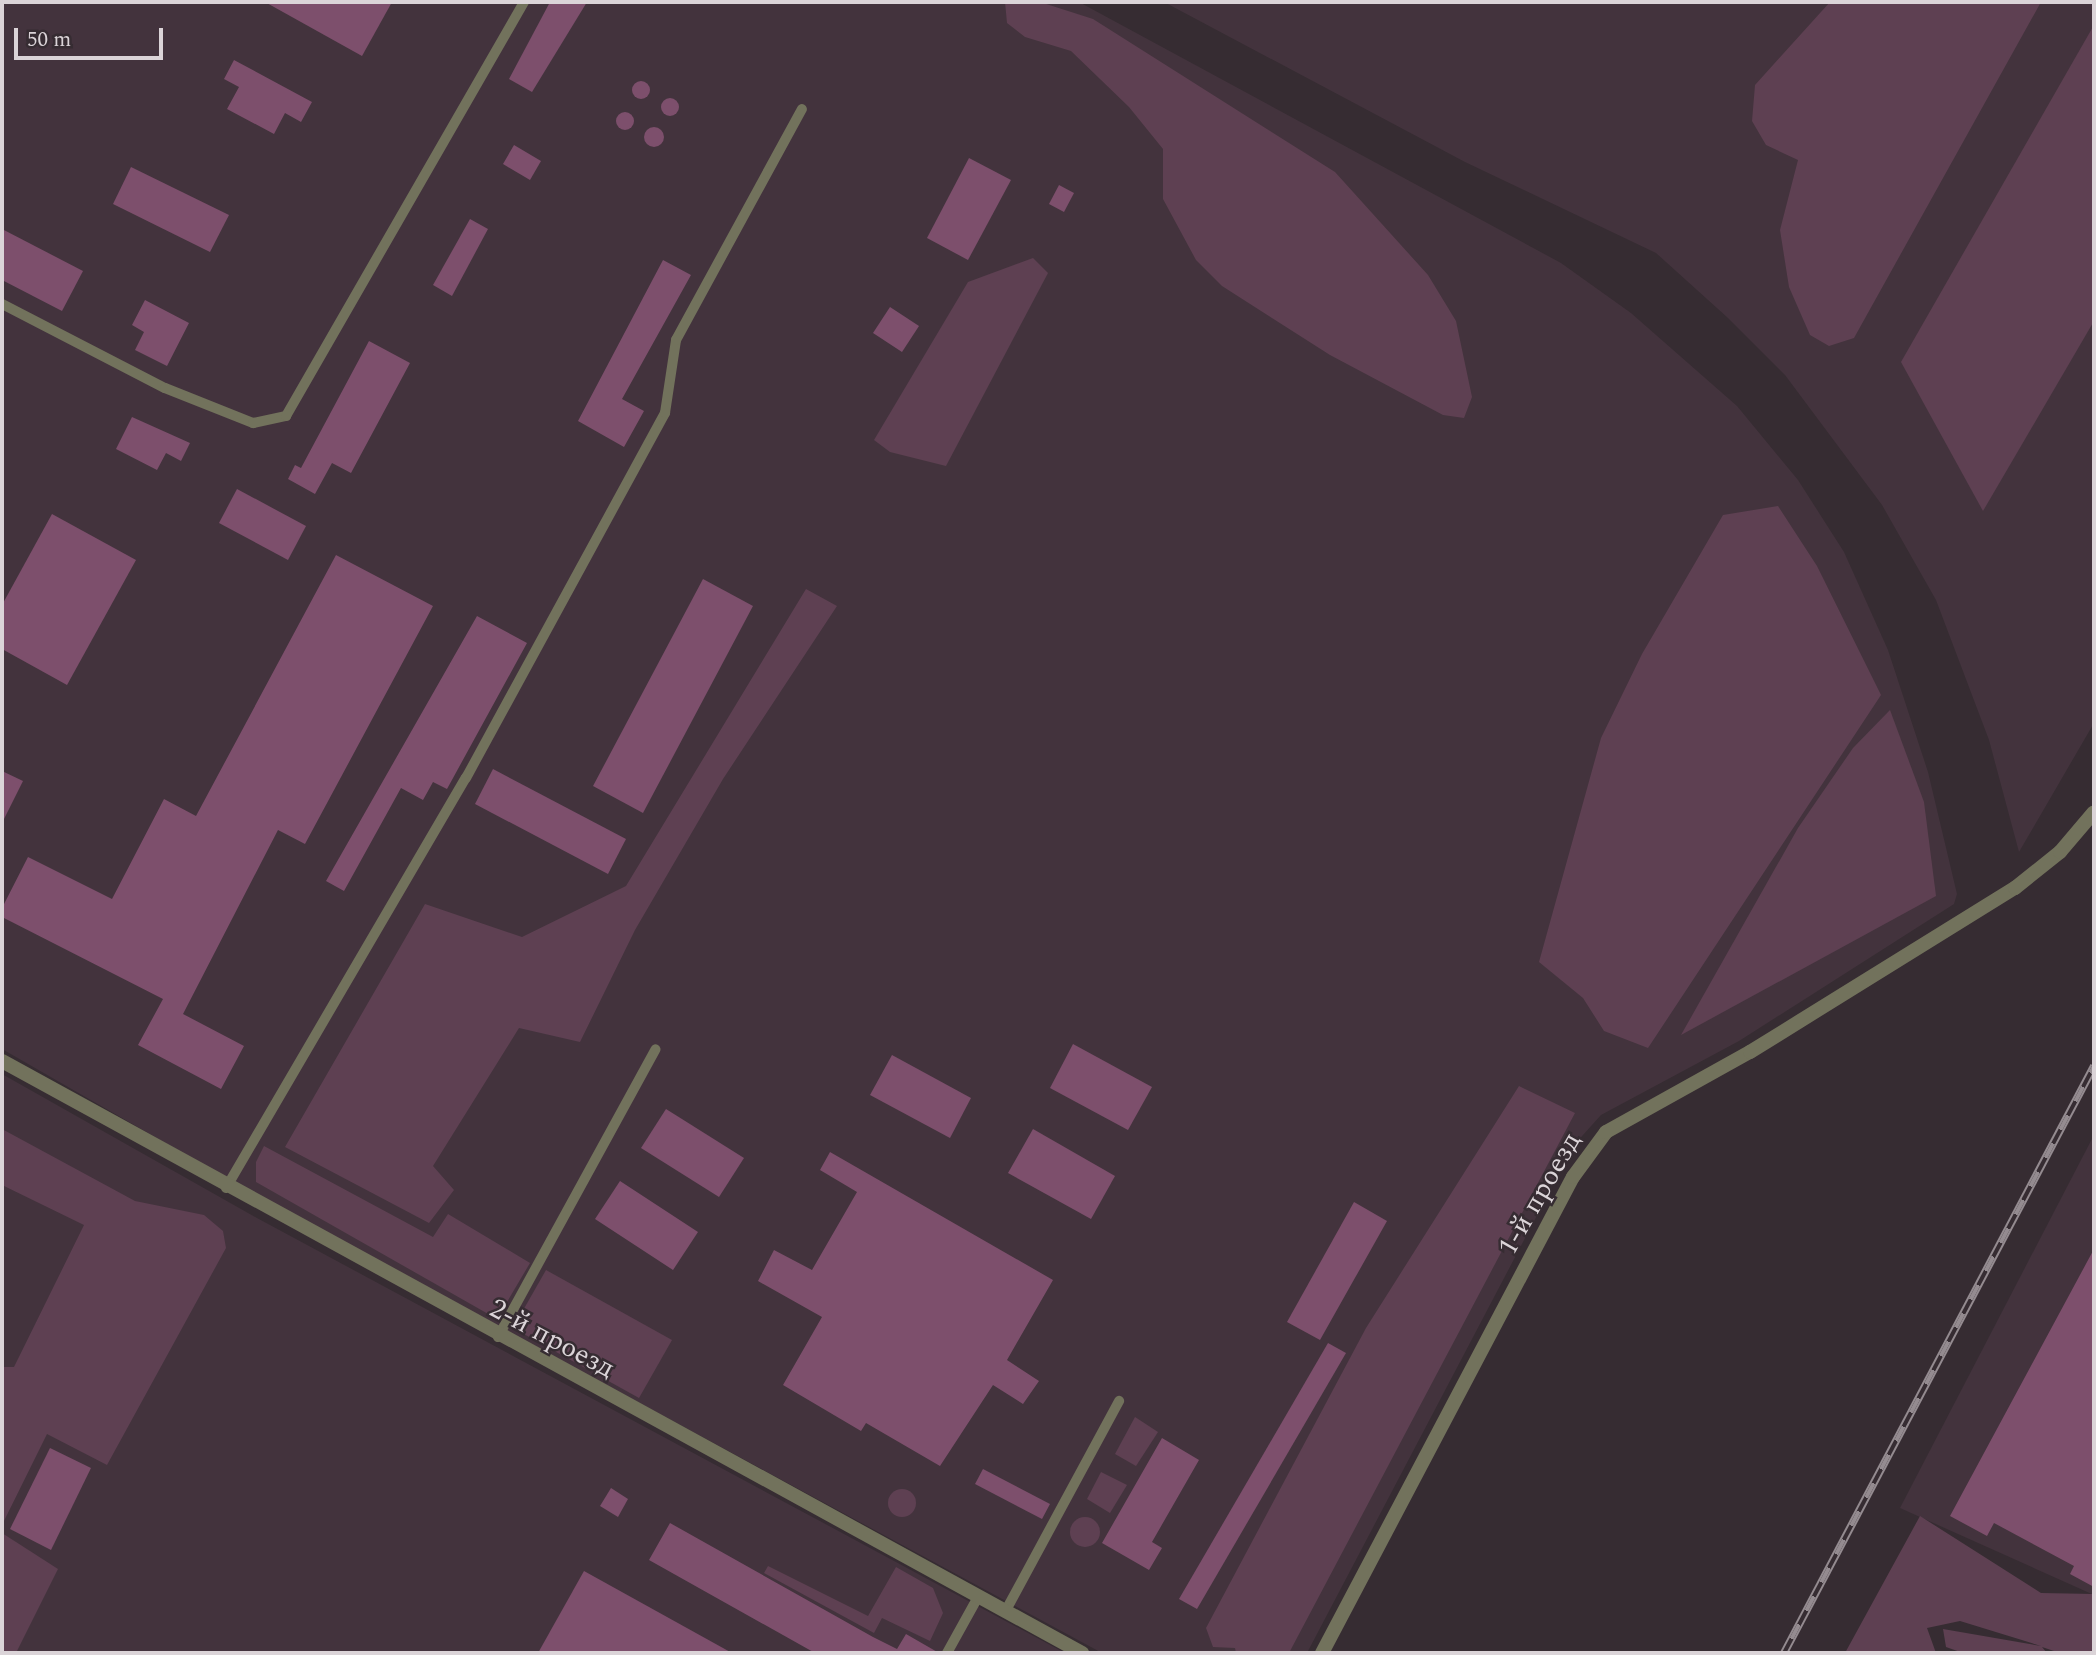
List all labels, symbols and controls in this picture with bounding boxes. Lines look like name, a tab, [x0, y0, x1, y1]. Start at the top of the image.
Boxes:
scale bar	[18, 14, 166, 58]
text: 50 m	[27, 24, 71, 56]
street label: 1-й проезд	[1491, 1126, 1589, 1262]
street label: 2-й проезд	[484, 1292, 620, 1386]

